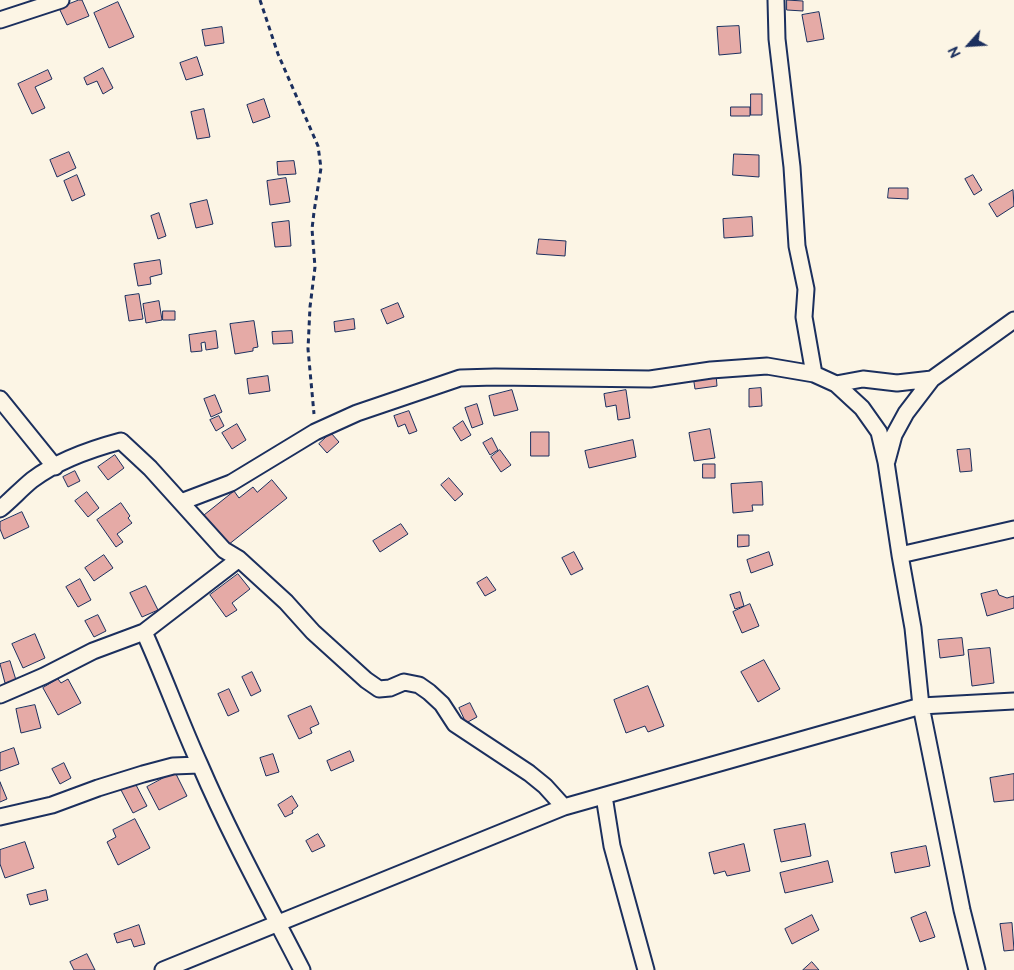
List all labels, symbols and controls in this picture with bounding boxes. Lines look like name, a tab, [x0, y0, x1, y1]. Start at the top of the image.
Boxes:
north arrow	[944, 20, 994, 70]
text: N	[945, 43, 965, 60]

